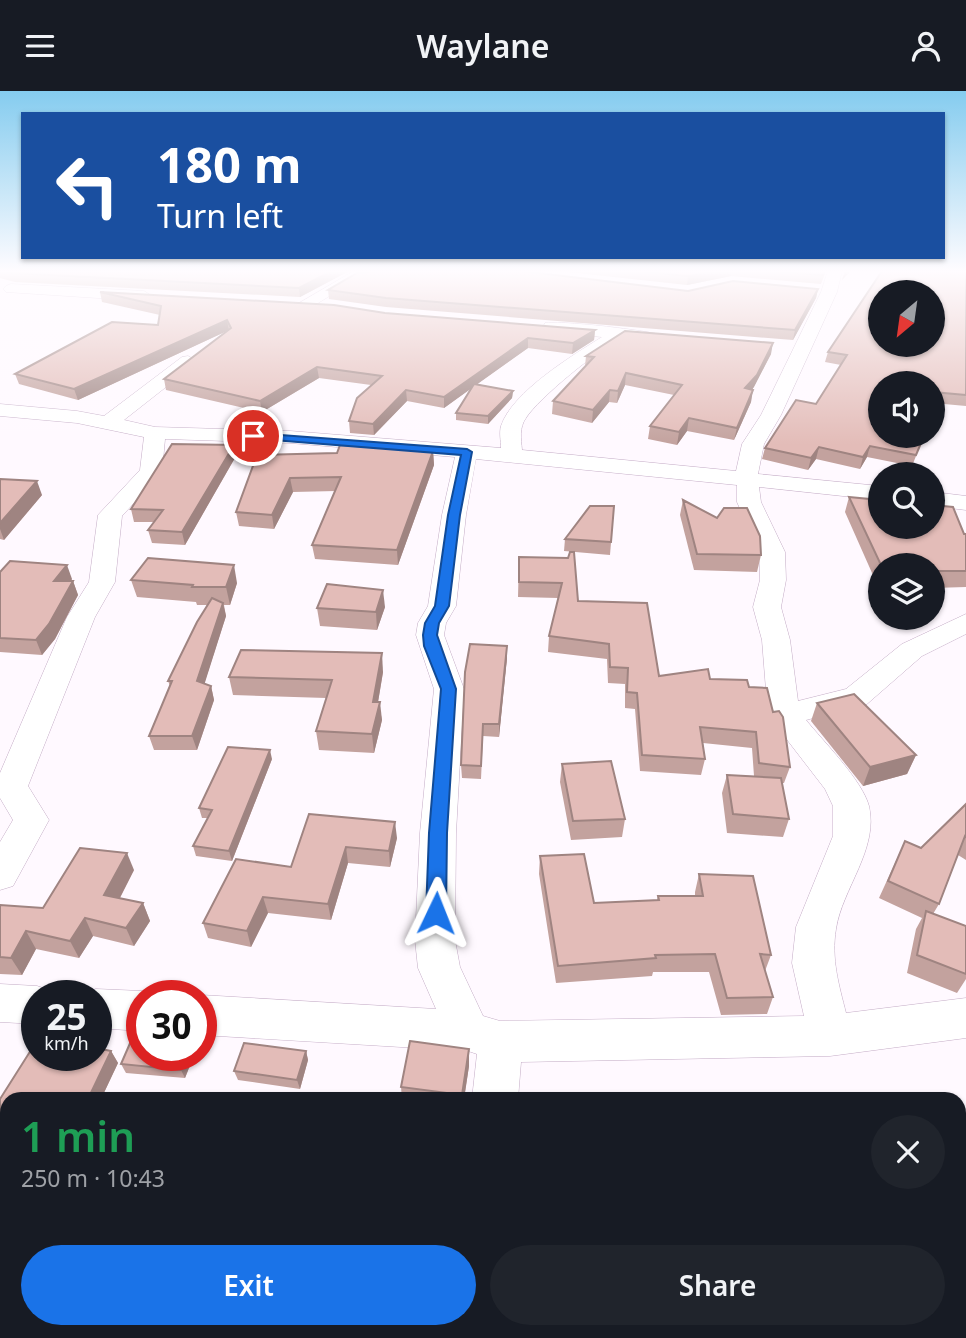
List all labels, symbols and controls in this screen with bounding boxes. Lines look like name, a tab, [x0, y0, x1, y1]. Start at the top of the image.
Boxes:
text: Waylane	[416, 24, 550, 67]
icon: menu	[21, 27, 59, 65]
icon: person	[907, 27, 945, 65]
text: 180 m	[157, 131, 302, 197]
icon: left	[42, 140, 133, 231]
text: Turn left	[157, 194, 283, 237]
north arrow	[868, 280, 945, 357]
map controls	[868, 280, 945, 630]
button: sound	[868, 371, 945, 448]
pin	[223, 406, 283, 466]
icon: arrive	[234, 417, 272, 455]
button: search	[868, 462, 945, 539]
button: layers	[868, 553, 945, 630]
position arrow	[399, 876, 473, 950]
speed limit sign: 30	[126, 980, 217, 1071]
text: 25	[46, 993, 87, 1040]
text: km/h	[44, 1031, 89, 1055]
text: 1 min	[21, 1107, 135, 1164]
button: close	[871, 1115, 945, 1189]
text: 250 m · 10:43	[21, 1162, 165, 1194]
button: Exit	[21, 1245, 476, 1325]
button: Share	[490, 1245, 945, 1325]

